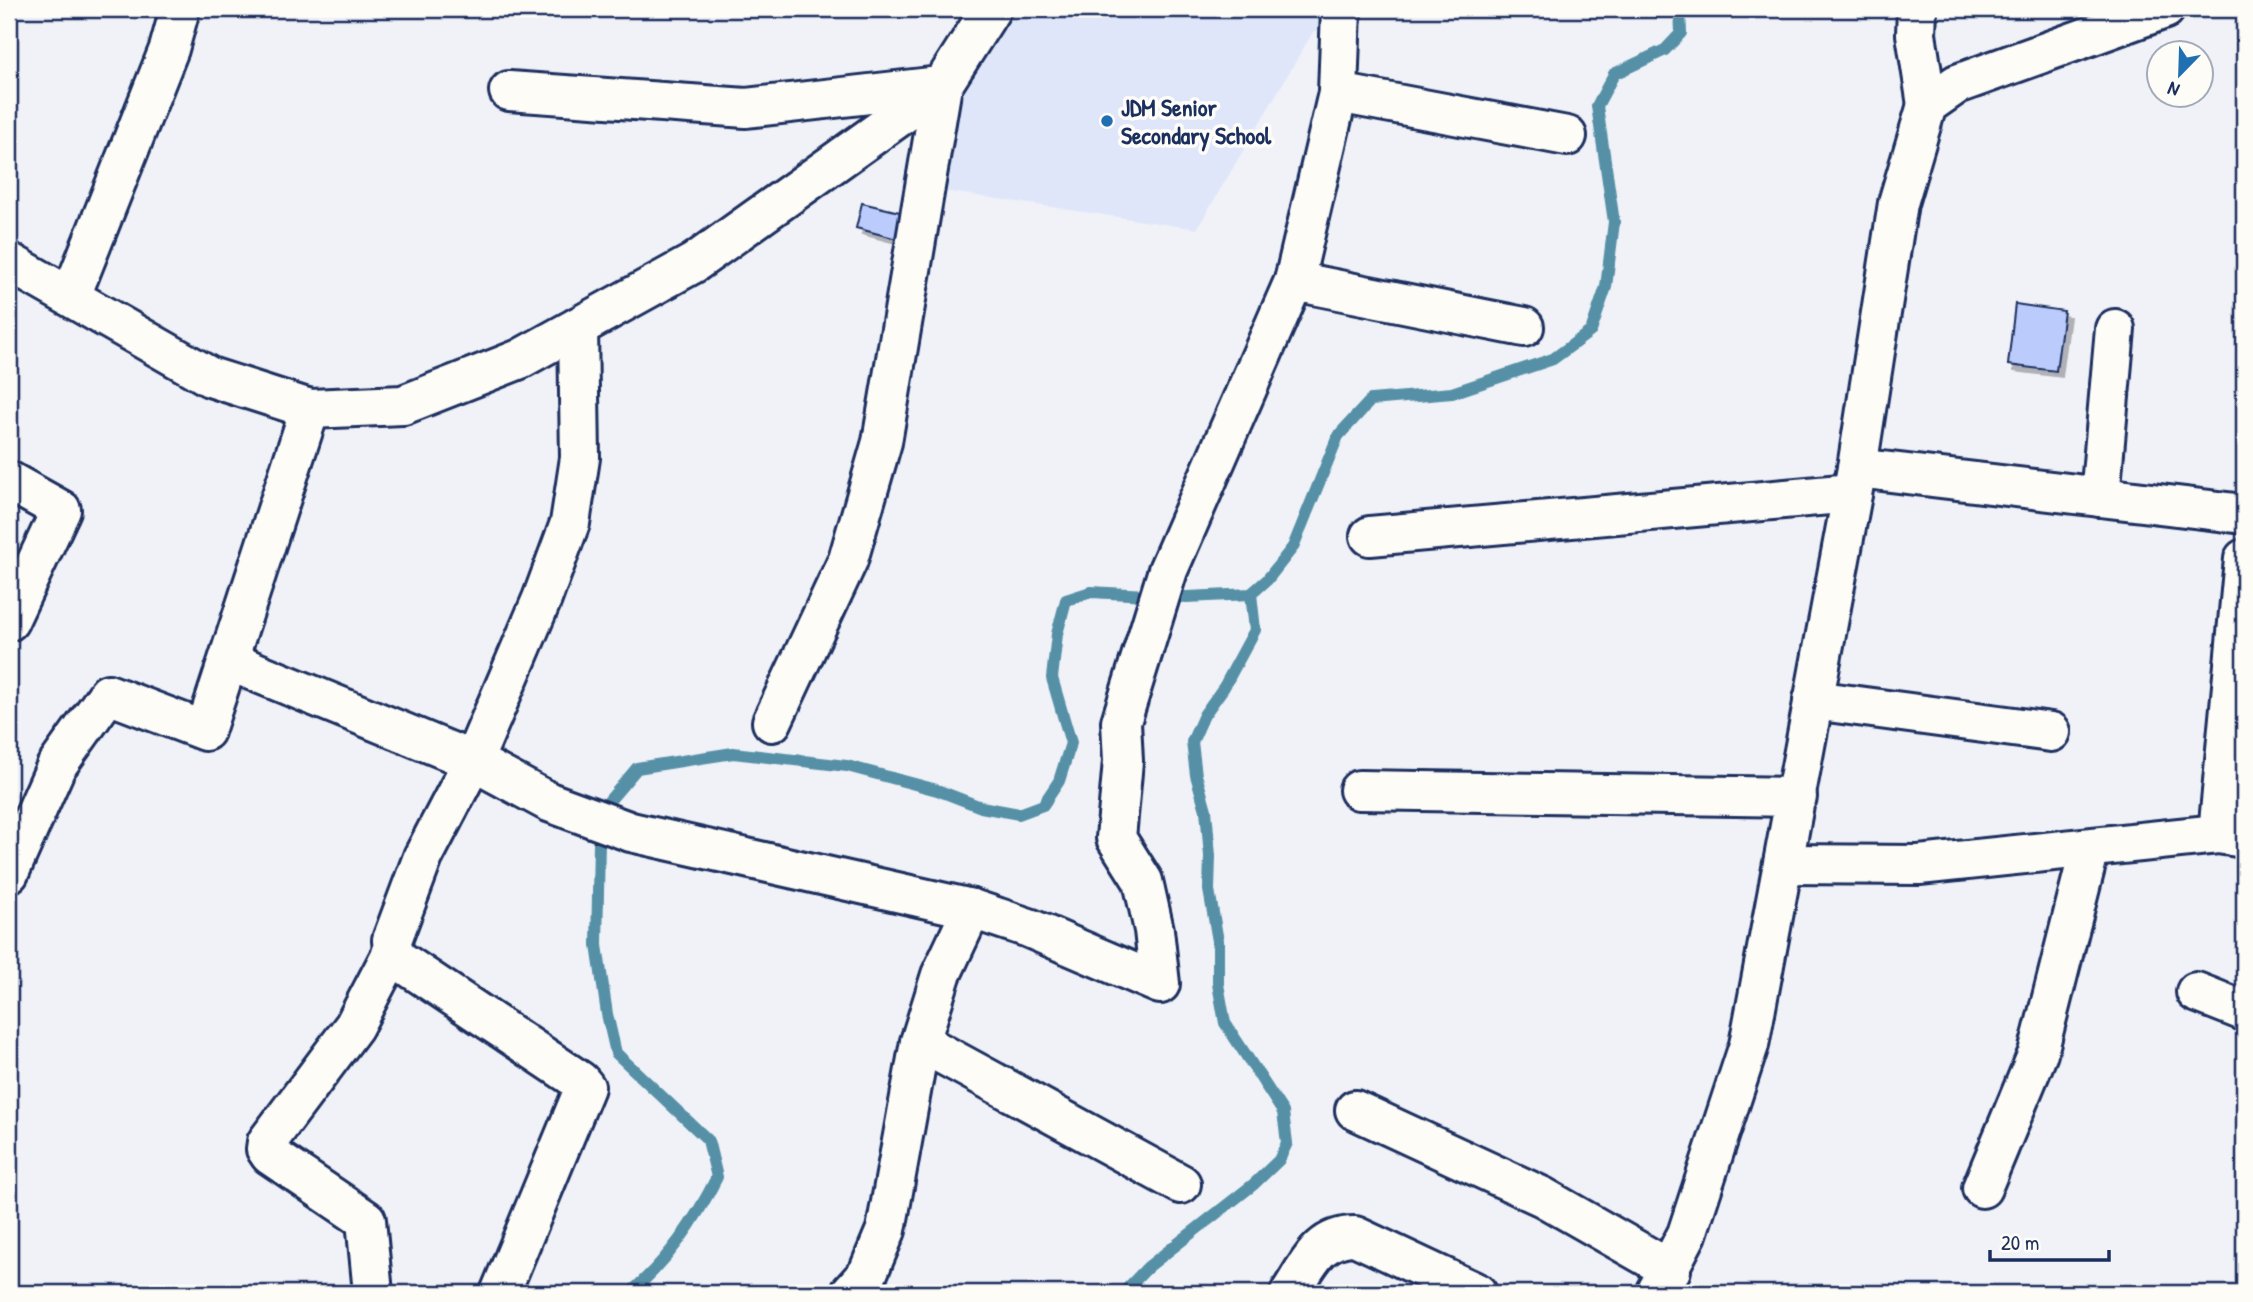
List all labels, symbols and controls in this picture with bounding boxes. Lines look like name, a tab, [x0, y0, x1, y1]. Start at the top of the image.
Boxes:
north arrow	[2144, 38, 2214, 108]
text: N	[2164, 76, 2183, 104]
place label: JDM Senior Secondary School	[1121, 91, 1272, 152]
marker: JDM Senior Secondary School	[1099, 113, 1115, 129]
scale bar	[1990, 1218, 2110, 1262]
text: 20 m	[2001, 1228, 2039, 1257]

